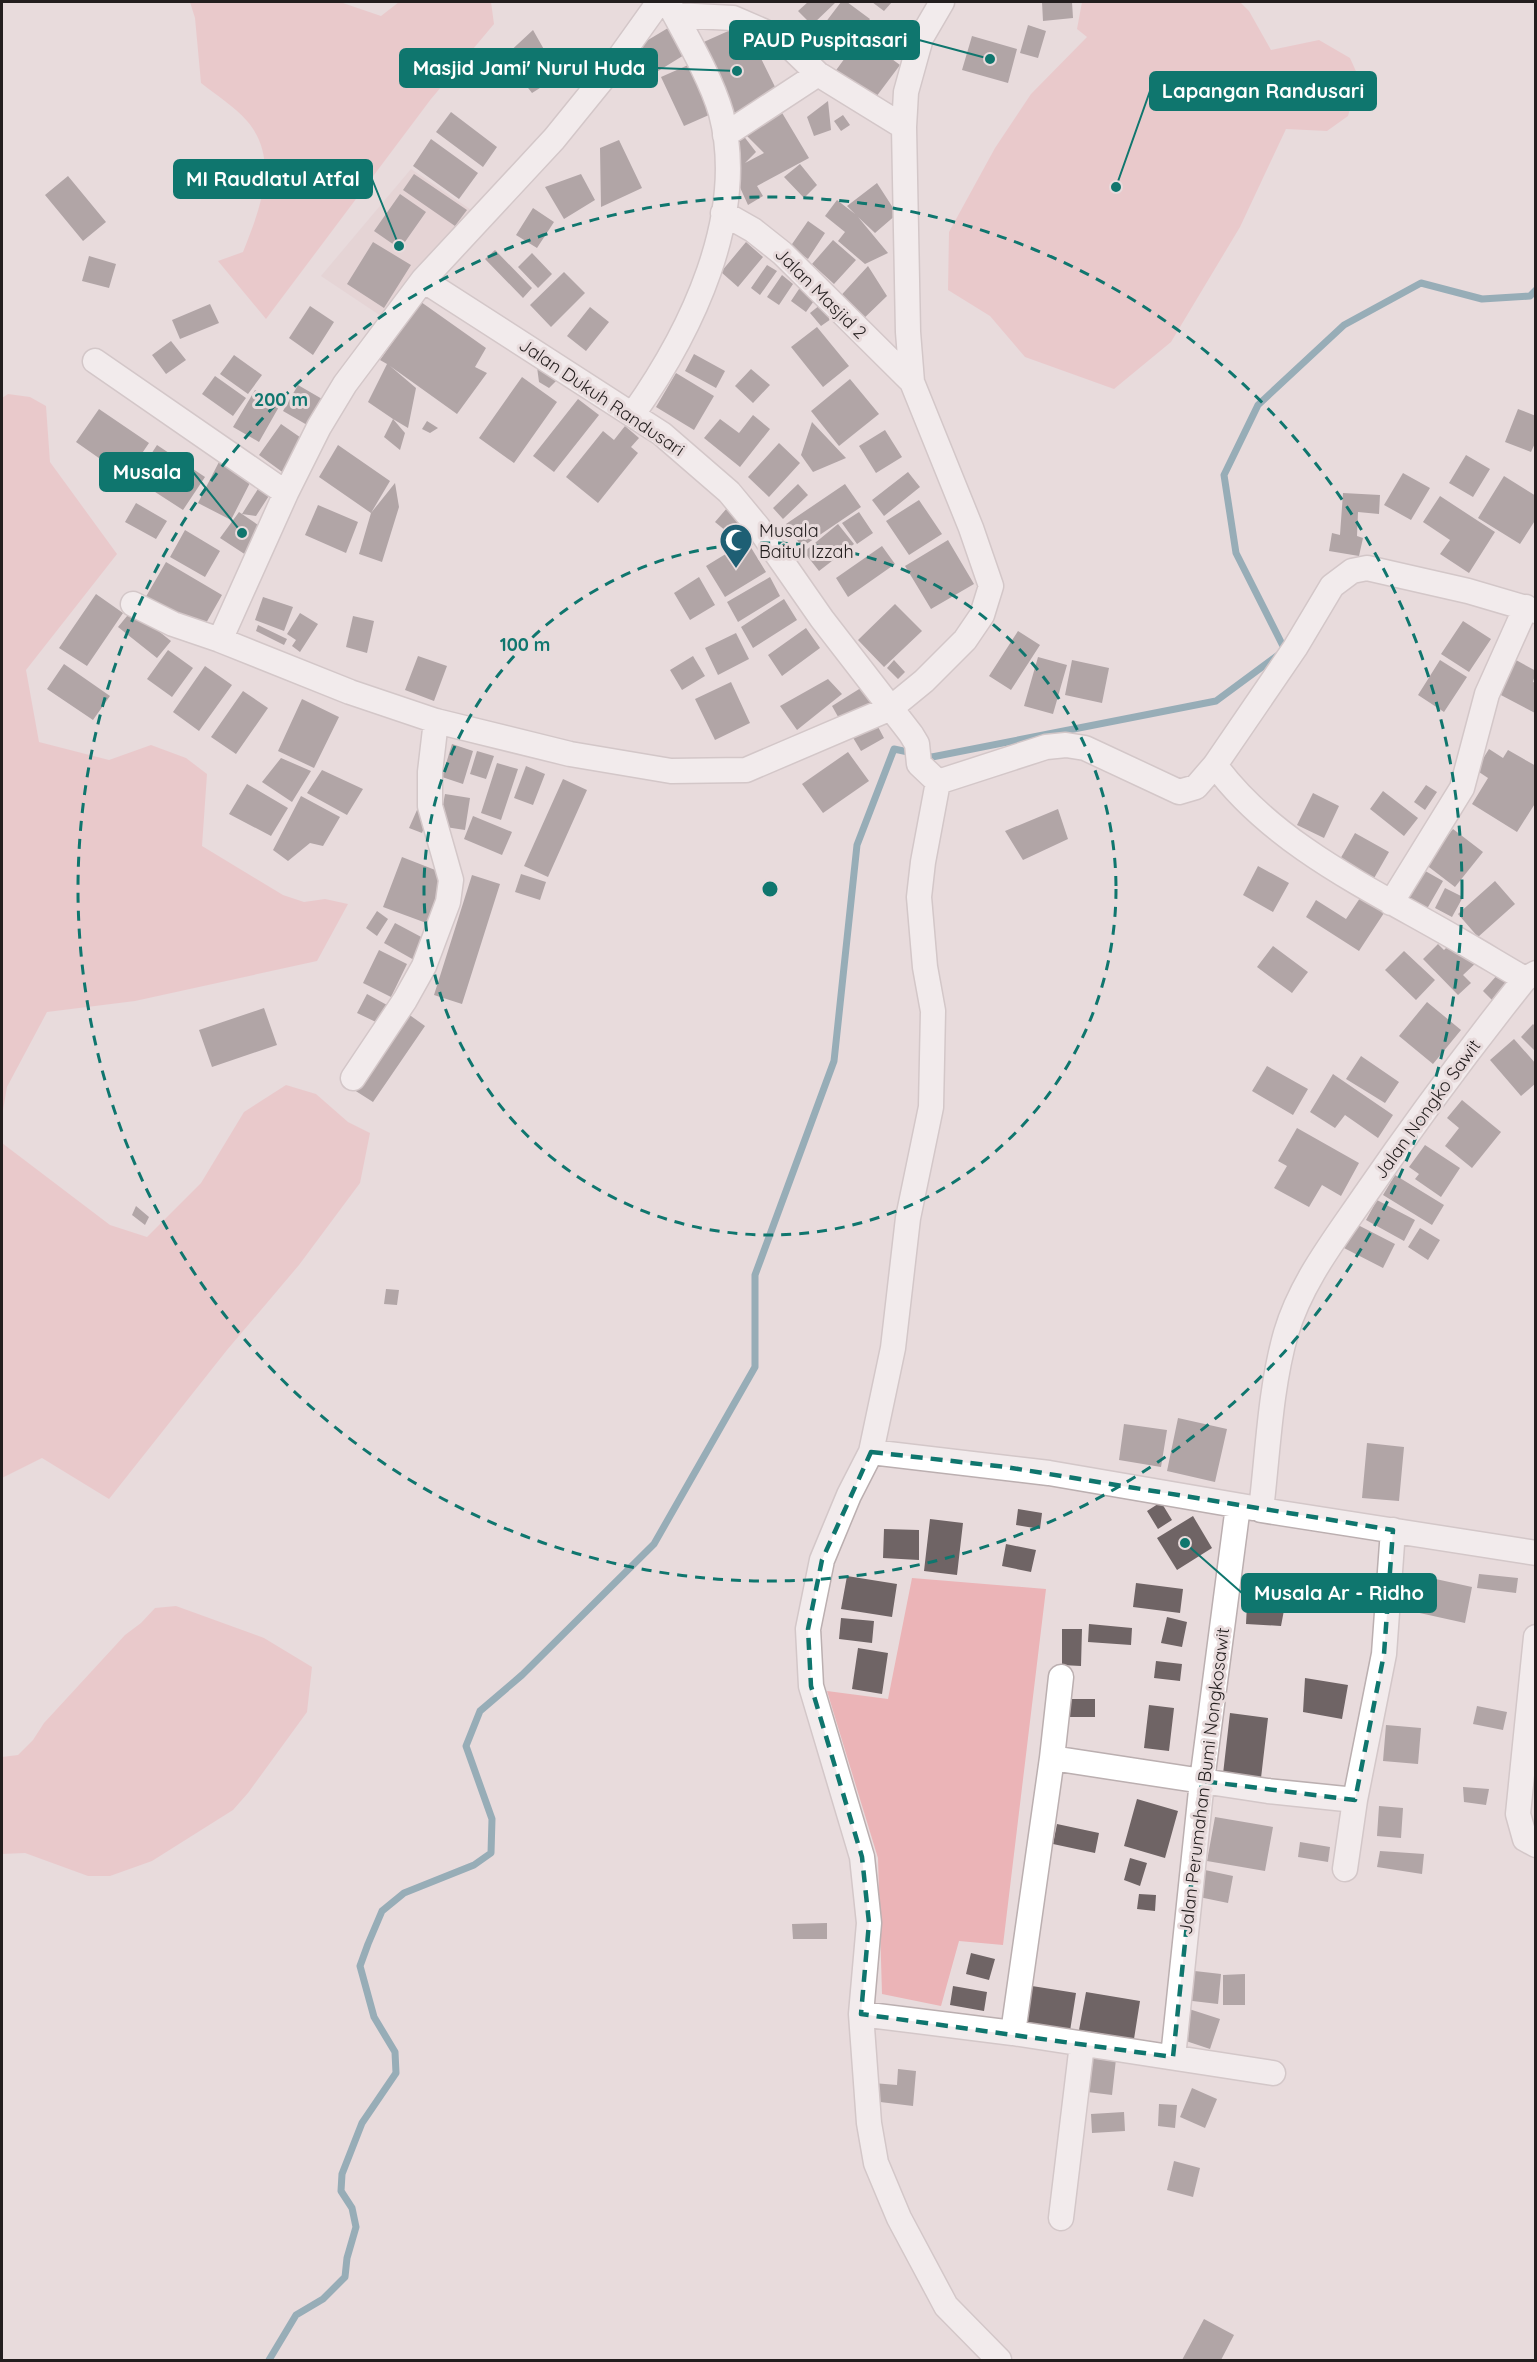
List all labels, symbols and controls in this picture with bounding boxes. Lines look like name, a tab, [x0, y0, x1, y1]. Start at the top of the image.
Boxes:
callout: PAUD Puspitasari	[730, 21, 919, 59]
text: PAUD Puspitasari	[743, 27, 907, 52]
callout: Masjid Jami' Nurul Huda	[400, 49, 657, 87]
text: Masjid Jami' Nurul Huda	[413, 55, 645, 80]
callout: Lapangan Randusari	[1150, 72, 1376, 110]
text: Lapangan Randusari	[1162, 78, 1364, 103]
callout: MI Raudlatul Atfal	[174, 160, 372, 198]
text: MI Raudlatul Atfal	[186, 166, 360, 191]
street label: Jalan Masjid 2	[770, 242, 872, 344]
street label: Jalan Dukuh Randusari	[515, 333, 689, 461]
text: 200 m	[254, 388, 308, 411]
callout: Musala	[100, 453, 193, 491]
text: Musala	[113, 459, 181, 484]
place label: Musala Baitul Izzah	[759, 519, 854, 563]
mosque icon: Musala Baitul Izzah	[718, 522, 754, 569]
text: 100 m	[500, 633, 550, 656]
centre of rings	[760, 879, 780, 899]
street label: Jalan Nongko Sawit	[1369, 1035, 1485, 1183]
callout: Musala Ar - Ridho	[1242, 1574, 1436, 1612]
text: Musala Ar - Ridho	[1254, 1580, 1424, 1605]
street label: Jalan Perumahan Bumi Nongkosawit	[1174, 1626, 1234, 1936]

